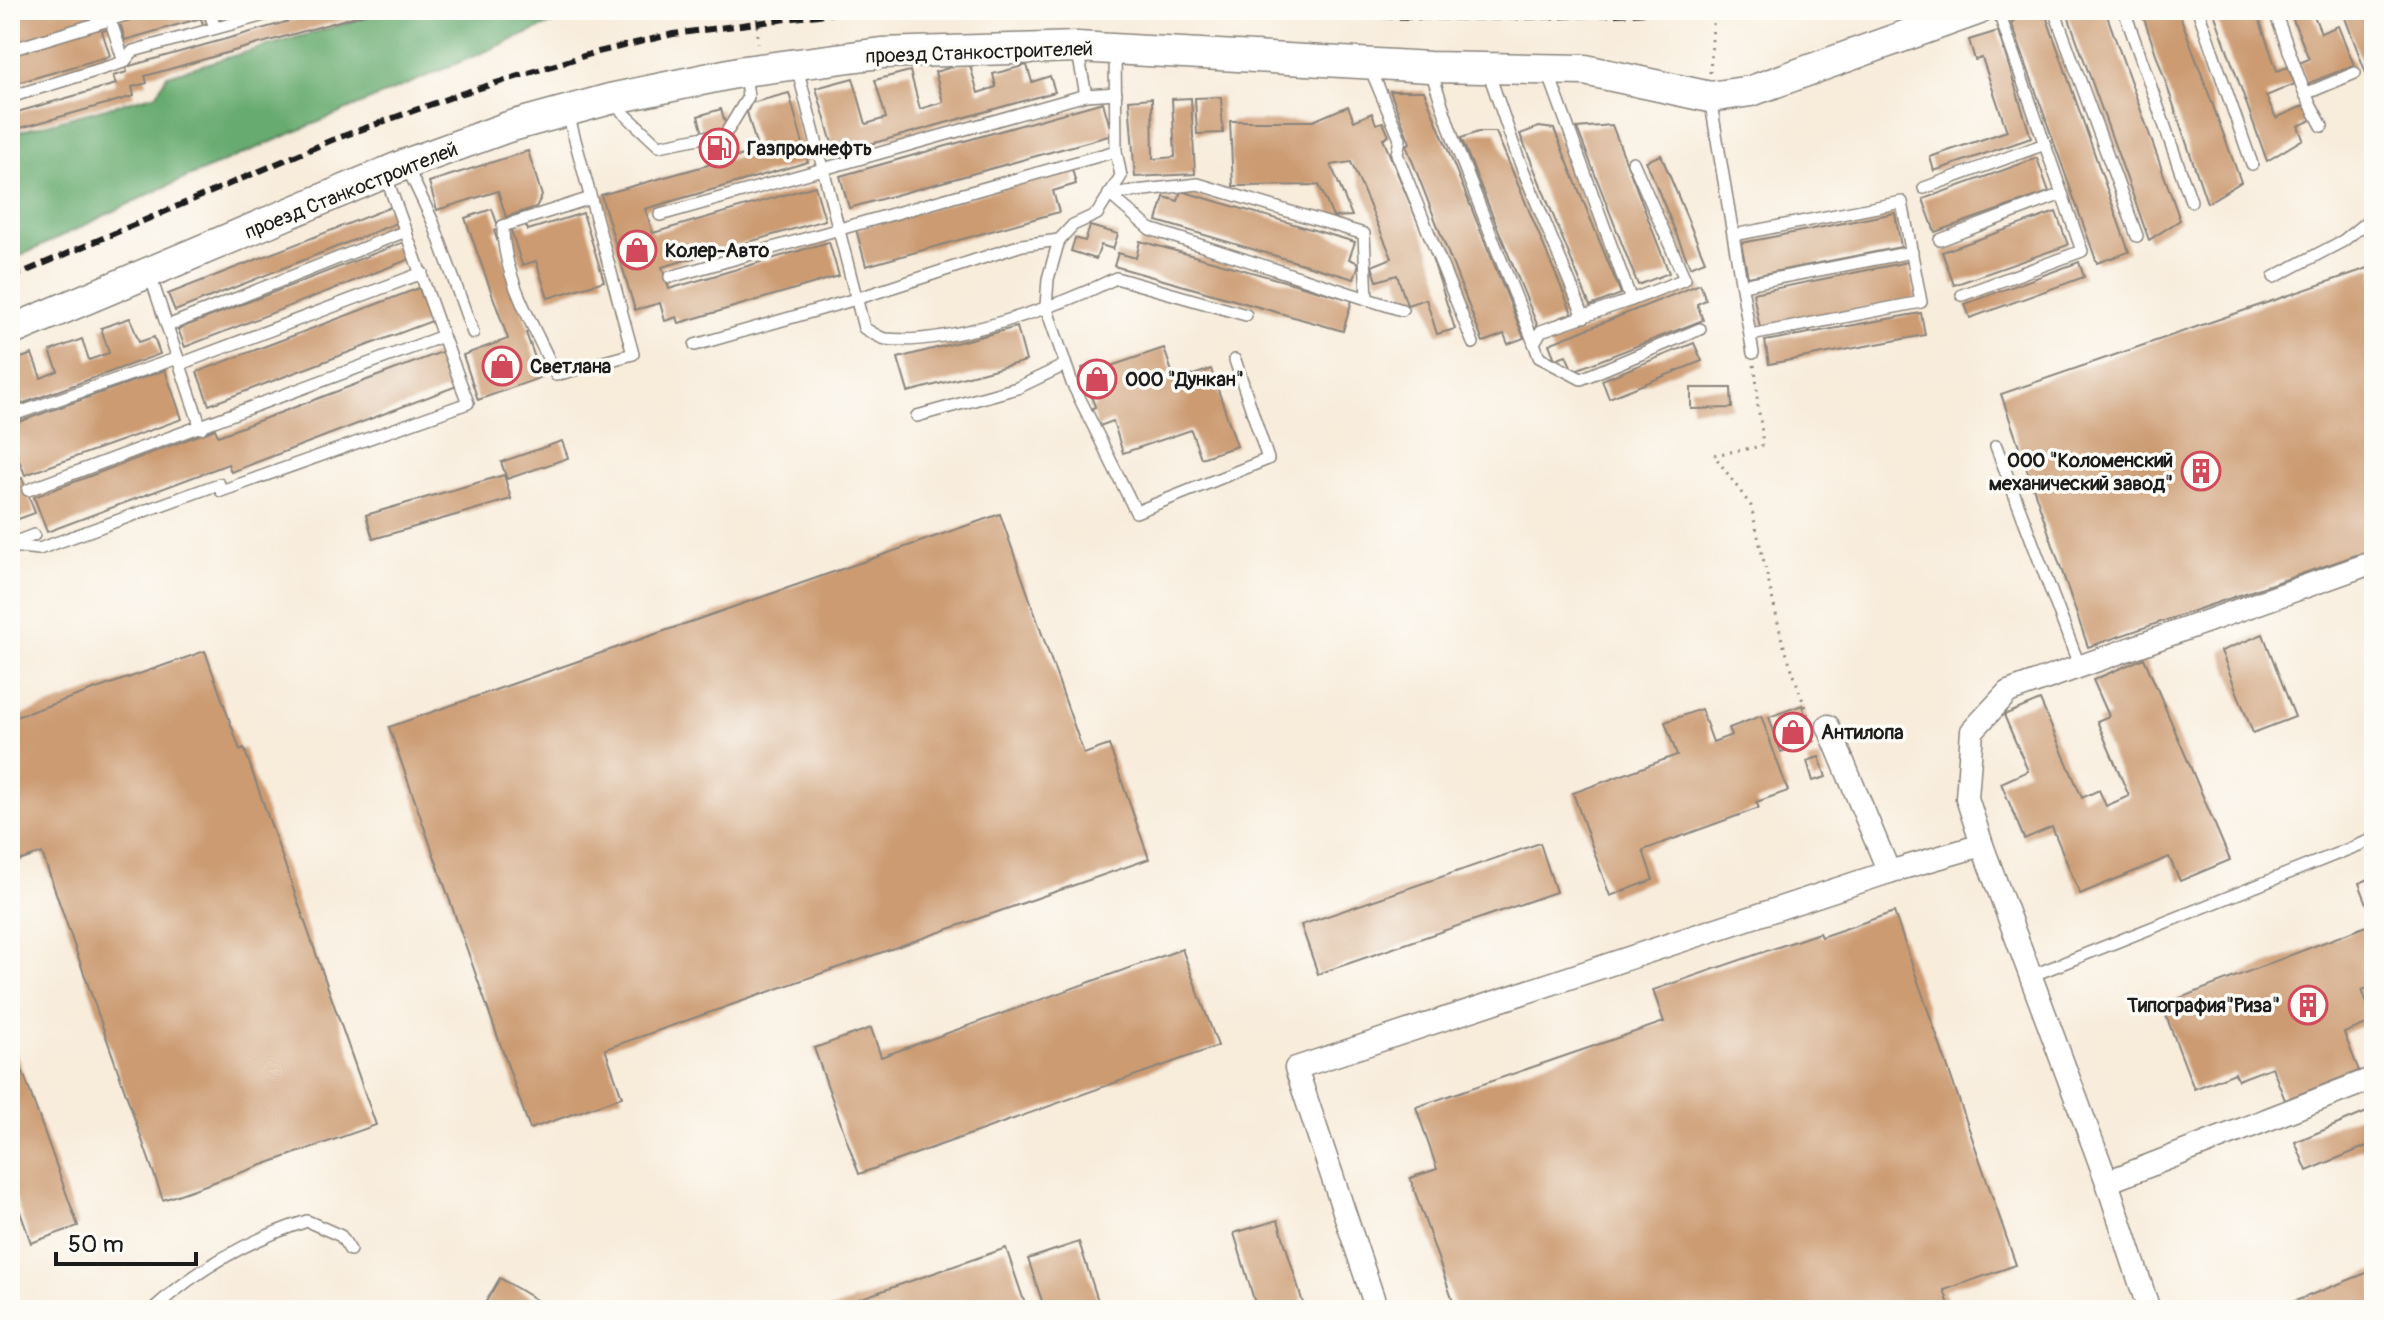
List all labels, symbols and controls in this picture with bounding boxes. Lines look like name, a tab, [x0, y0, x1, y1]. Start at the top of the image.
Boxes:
street label: проезд Станкостроителей	[865, 36, 1093, 69]
fuel station icon: Газпромнефть	[698, 127, 740, 169]
street label: проезд Станкостроителей	[241, 136, 461, 245]
place label: Газпромнефть	[747, 136, 872, 161]
shop icon: Колер-Авто	[616, 229, 658, 271]
place label: Колер-Авто	[665, 238, 769, 263]
shop icon: Светлана	[481, 345, 523, 387]
place label: Светлана	[530, 354, 611, 379]
shop icon: ООО "Дункан"	[1076, 358, 1118, 400]
place label: ООО "Дункан"	[1125, 367, 1244, 392]
place label: ООО "Коломенский механический завод"	[1989, 448, 2173, 496]
building icon: ООО "Коломенский механический завод"	[2180, 450, 2222, 492]
shop icon: Aнтилопа	[1772, 711, 1814, 753]
place label: Aнтилопа	[1821, 720, 1904, 745]
building icon: Типография"Риза"	[2287, 984, 2329, 1026]
place label: Типография"Риза"	[2126, 993, 2280, 1018]
scale bar	[56, 1216, 196, 1266]
text: 50 m	[68, 1230, 124, 1259]

